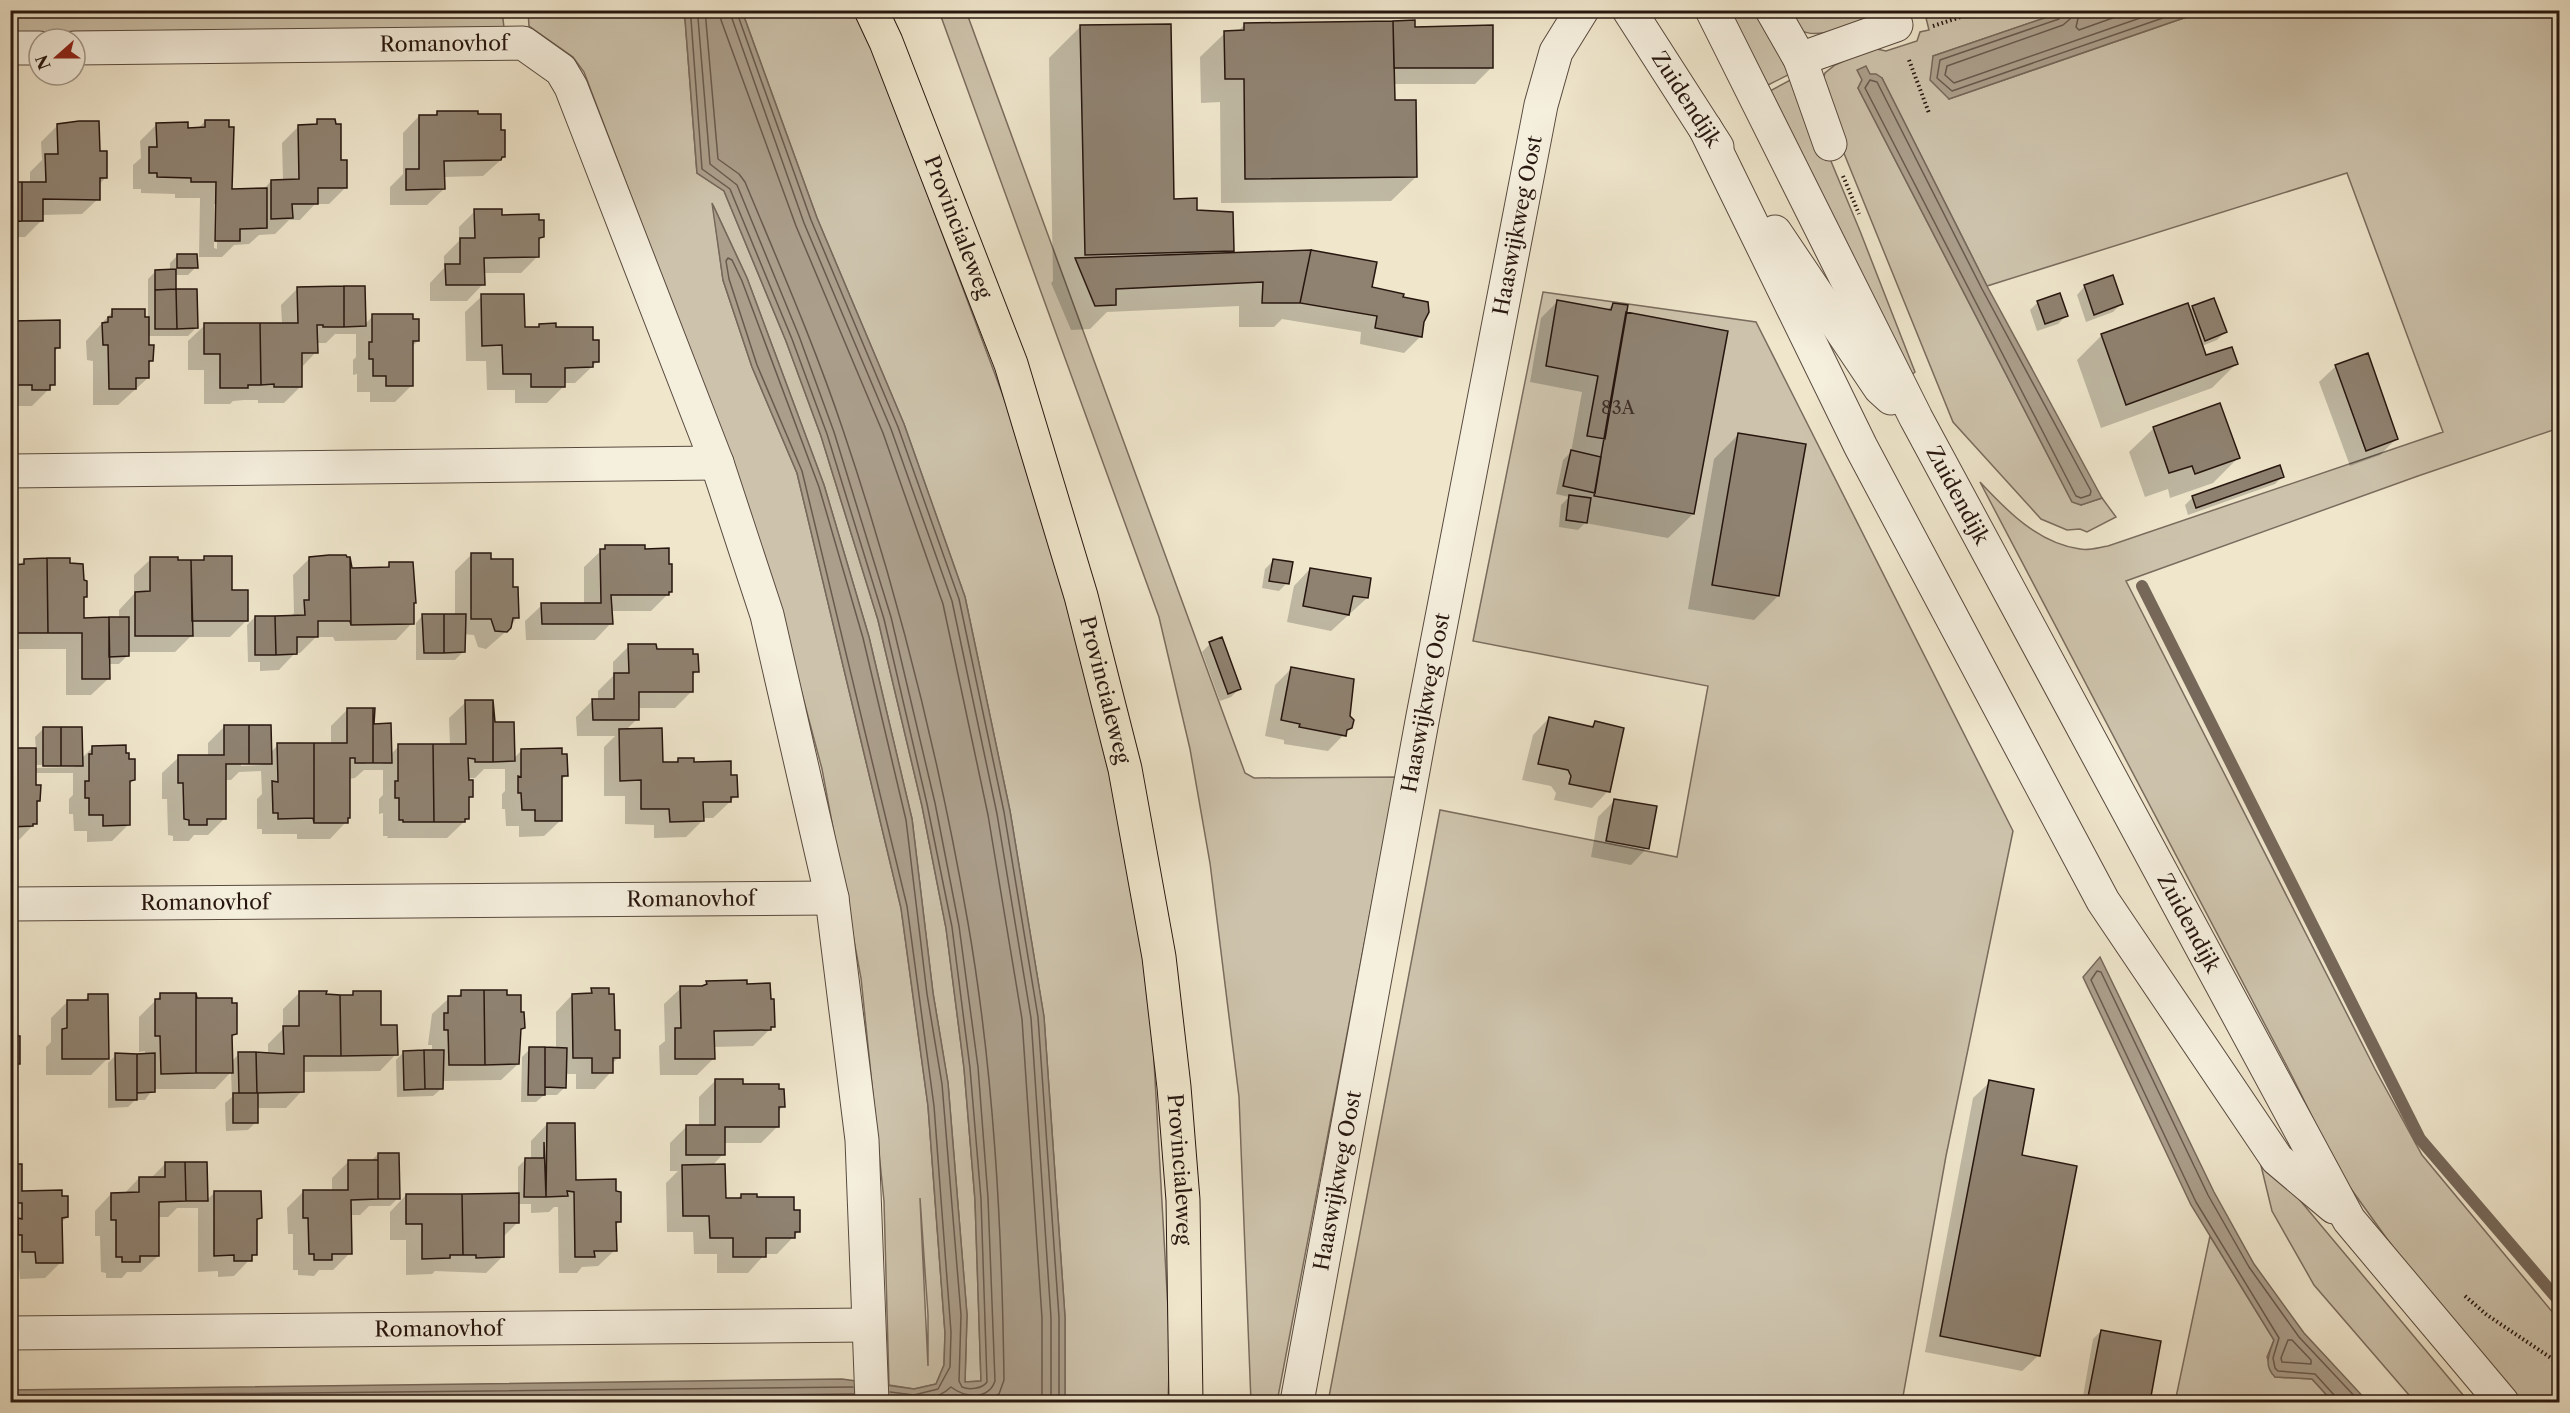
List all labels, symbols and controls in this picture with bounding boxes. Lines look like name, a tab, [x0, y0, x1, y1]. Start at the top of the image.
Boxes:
north arrow	[27, 27, 87, 87]
street label: Romanovhof	[379, 30, 511, 57]
street label: Zuidendijk	[1647, 47, 1727, 152]
text: N	[31, 52, 55, 72]
street label: Haaswijkweg Oost	[1488, 133, 1547, 317]
street label: Provincialeweg	[919, 152, 998, 303]
house number: 83A	[1601, 397, 1636, 419]
street label: Zuidendijk	[1921, 441, 1995, 549]
street label: Haaswijkweg Oost	[1396, 610, 1455, 795]
street label: Provincialeweg	[1075, 613, 1136, 767]
street label: Zuidendijk	[2152, 869, 2226, 977]
street label: Romanovhof	[626, 886, 758, 911]
street label: Romanovhof	[140, 889, 272, 915]
street label: Haaswijkweg Oost	[1308, 1088, 1366, 1273]
street label: Provincialeweg	[1163, 1093, 1197, 1246]
street label: Romanovhof	[374, 1315, 506, 1342]

